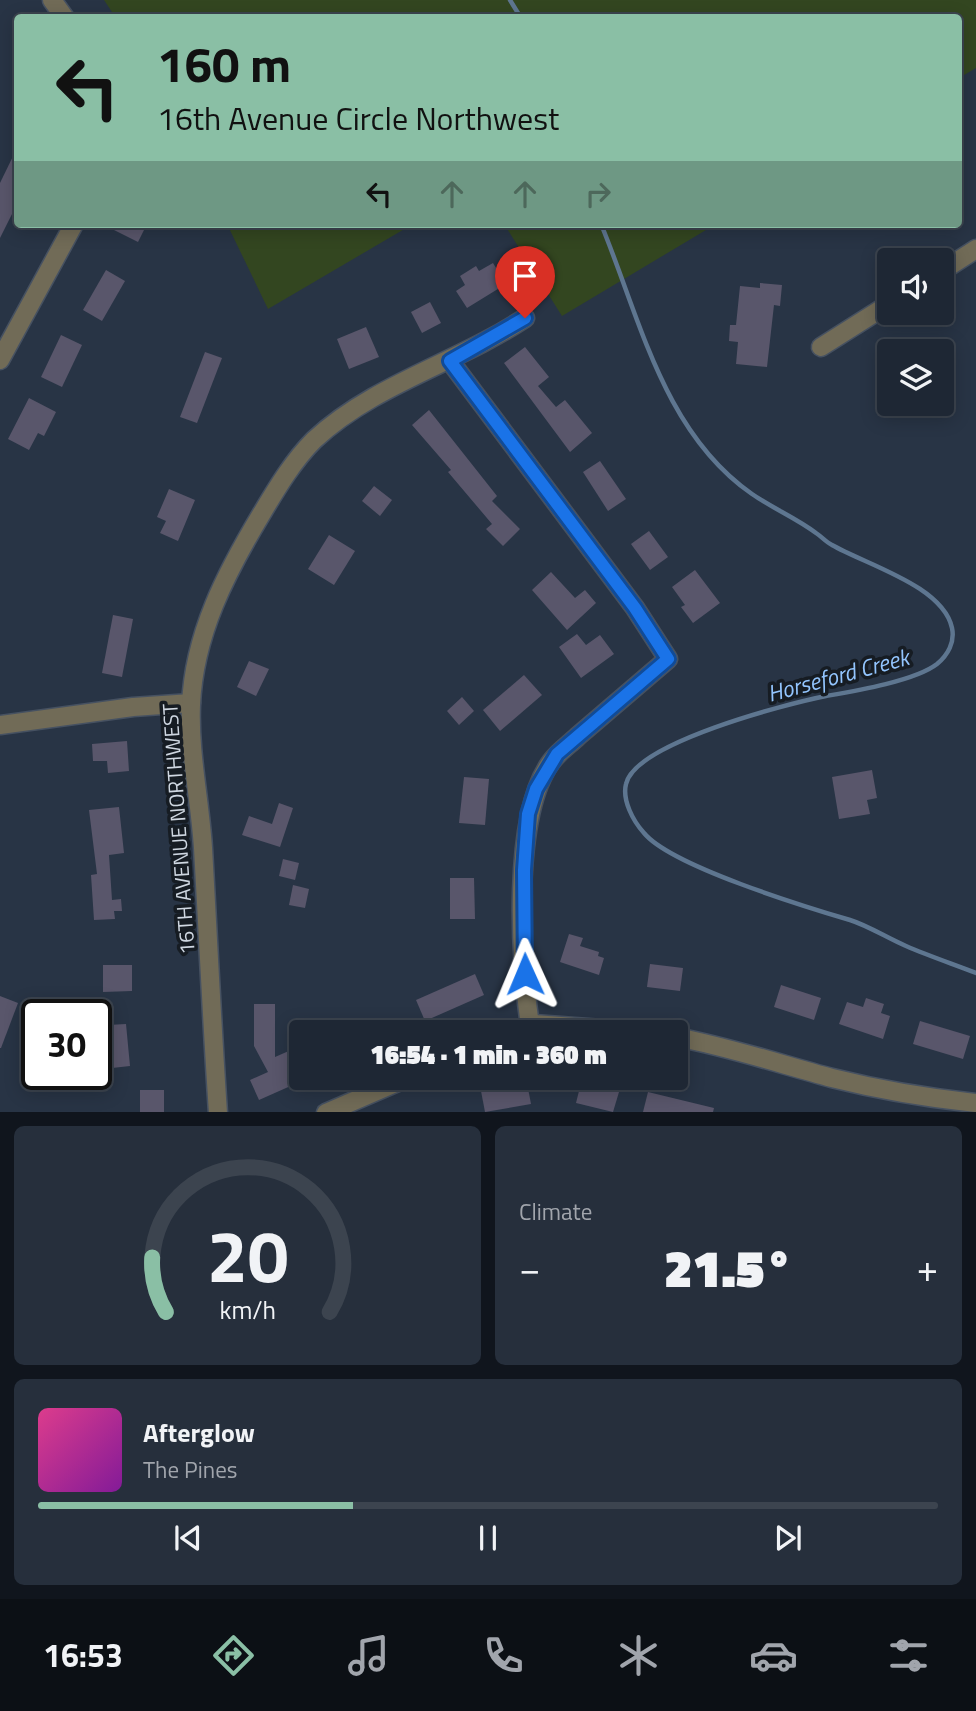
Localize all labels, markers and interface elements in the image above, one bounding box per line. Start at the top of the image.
text: 160 m [157,26,291,101]
icon: left [42,42,133,133]
text: 16th Avenue Circle Northwest [157,94,559,142]
icon: left [360,175,398,213]
icon: ahead [433,175,471,213]
icon: ahead [506,175,544,213]
icon: right [579,175,617,213]
pin [495,246,555,318]
map controls [877,248,954,416]
button: sound [877,248,954,325]
icon: arrive [506,257,544,295]
button: layers [877,339,954,416]
water label: Horseford Creek [763,639,915,711]
street label: 16TH AVENUE NORTHWEST [153,702,203,956]
position arrow [488,937,562,1011]
speed limit sign: 30 [21,999,112,1090]
text: 16:54 · 1 min · 360 m [370,1035,607,1074]
text: Climate [519,1194,592,1229]
text: 20 [207,1200,288,1310]
text: 21.5° [664,1228,793,1307]
text: − [519,1239,540,1297]
text: + [917,1239,938,1297]
text: km/h [219,1290,276,1328]
text: Afterglow [143,1413,255,1452]
text: The Pines [143,1452,237,1487]
icon: previous [169,1519,207,1557]
icon: pause [469,1519,507,1557]
icon: next [769,1519,807,1557]
text: 16:53 [43,1631,123,1679]
icon: directions [209,1631,258,1680]
icon: music [344,1631,393,1680]
icon: phone [479,1631,528,1680]
icon: climate [614,1631,663,1680]
icon: car [749,1631,798,1680]
icon: filters [884,1631,933,1680]

